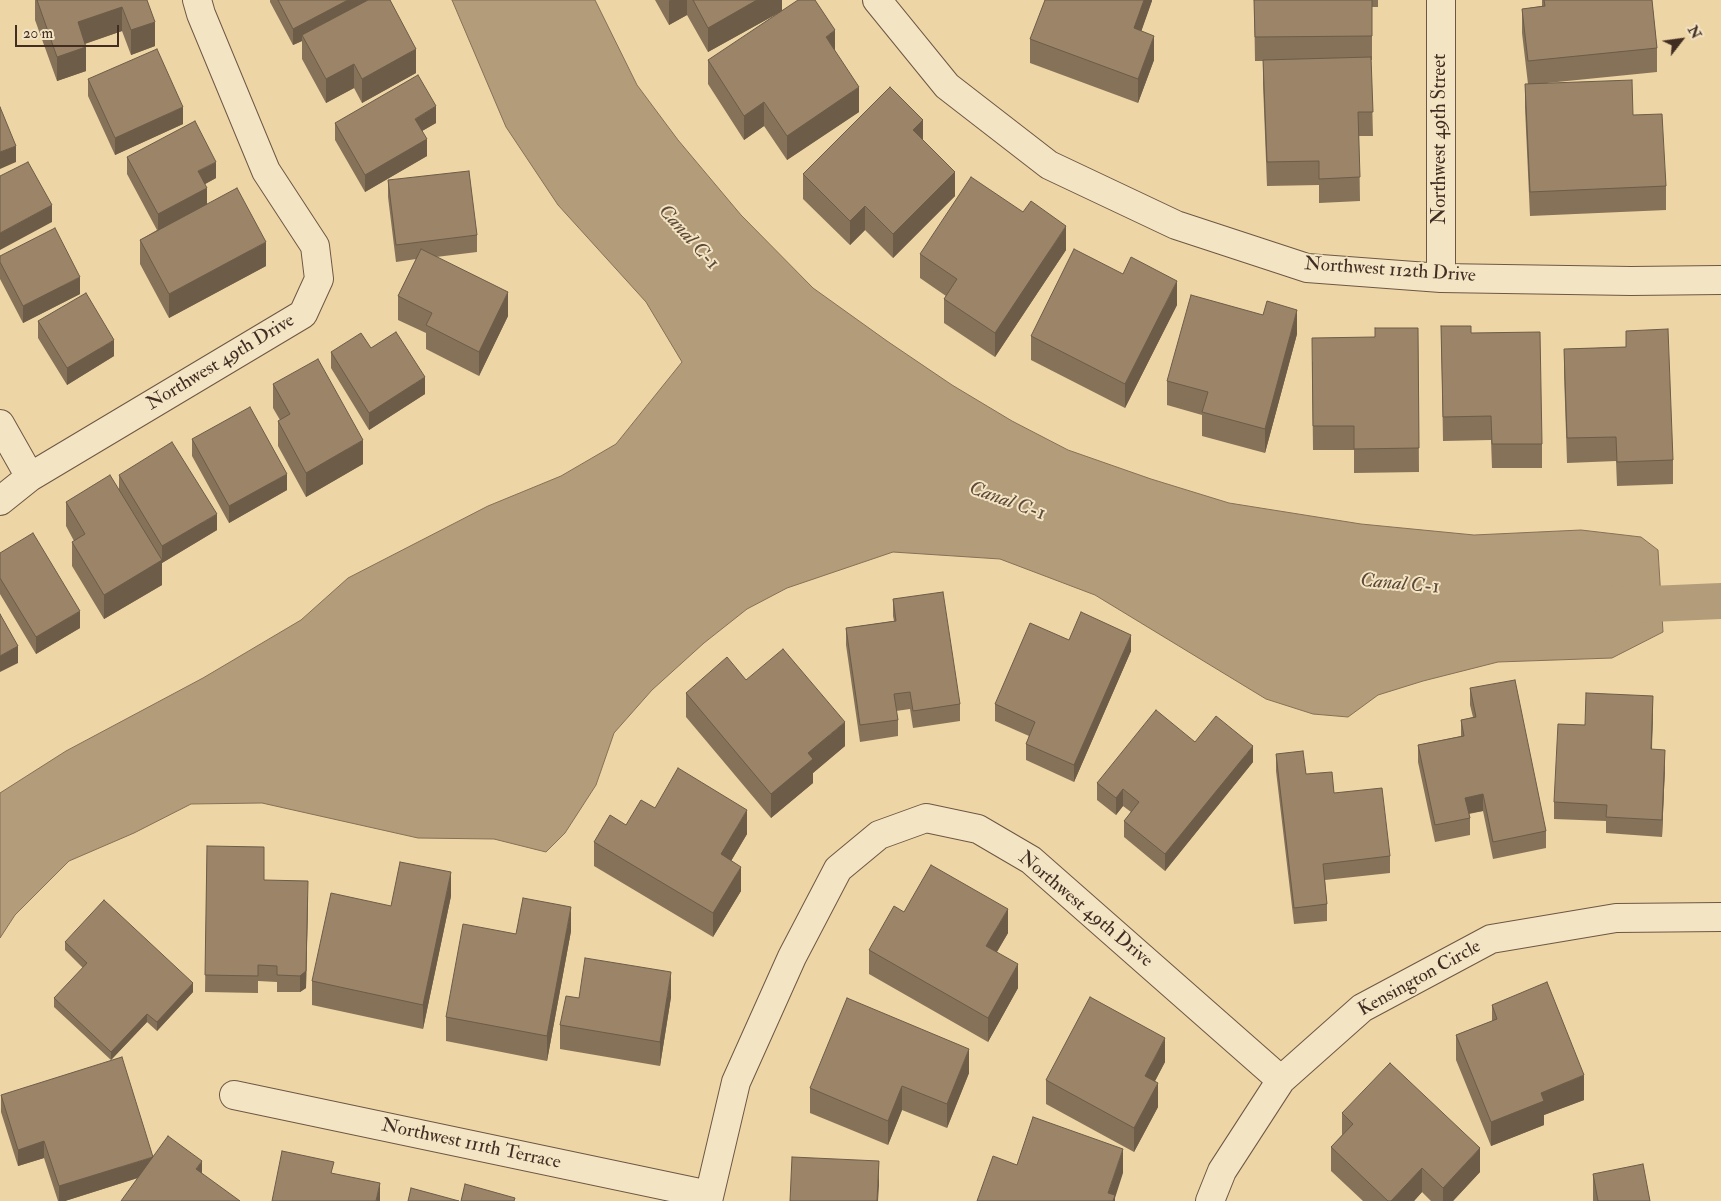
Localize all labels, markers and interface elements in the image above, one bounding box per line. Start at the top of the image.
scale bar [18,15,121,47]
north arrow [1656,15,1706,65]
text: N [1684,23,1705,42]
text: 20 m [23,24,53,43]
street label: Northwest 49th Street [1430,54,1452,224]
water label: Canal C-1 [652,200,724,276]
street label: Northwest 112th Drive [1304,254,1476,288]
street label: Northwest 49th Drive [143,310,299,416]
water label: Canal C-1 [965,477,1049,527]
water label: Canal C-1 [1359,570,1441,600]
street label: Northwest 49th Drive [1013,847,1157,973]
street label: Kensington Circle [1355,936,1485,1022]
street label: Northwest 111th Terrace [379,1115,563,1175]

